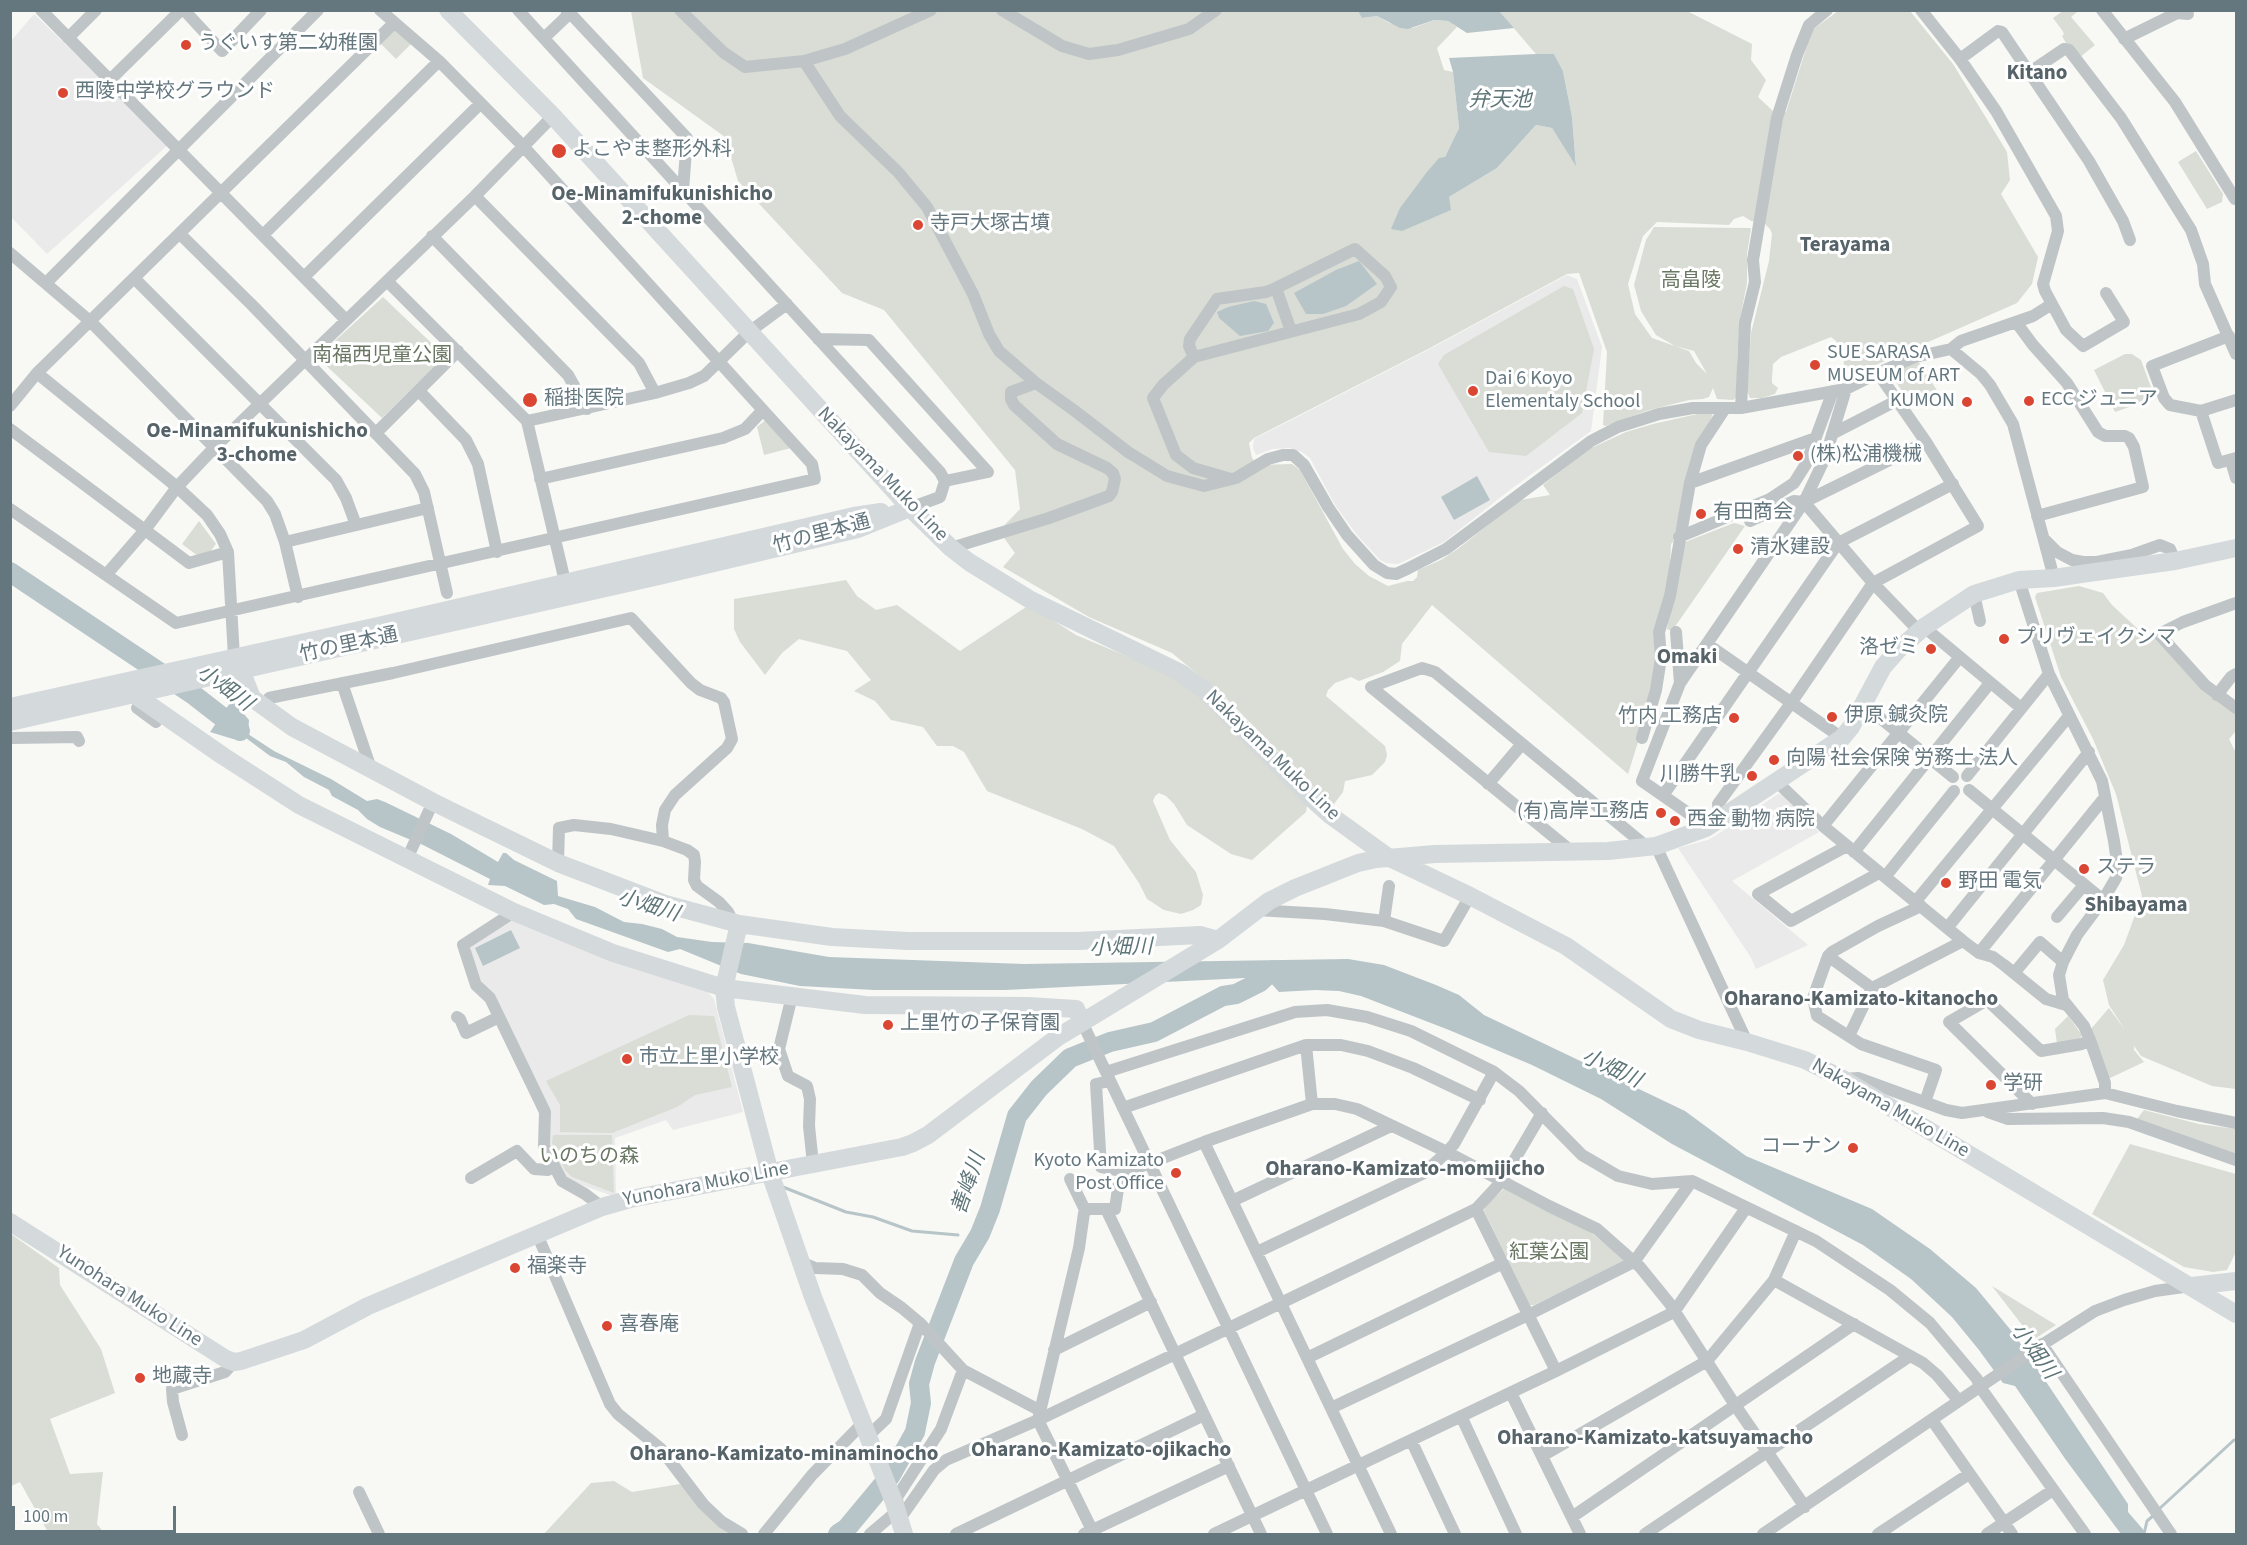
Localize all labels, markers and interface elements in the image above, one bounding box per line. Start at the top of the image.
place label: うぐいす第二幼稚園 [198,33,378,57]
marker: うぐいす第二幼稚園 [179,38,193,52]
district label: Kitano [2006,61,2068,87]
place label: 西陵中学校グラウンド [75,81,275,105]
marker: 西陵中学校グラウンド [56,86,70,100]
water label: 弁天池 [1469,88,1531,114]
place label: よこやま整形外科 [572,139,732,163]
marker: よこやま整形外科 [550,142,568,160]
district label: Oe-Minamifukunishicho 2-chome [551,182,773,232]
place label: 寺戸大塚古墳 [930,213,1050,237]
marker: 寺戸大塚古墳 [911,218,925,232]
district label: Terayama [1800,233,1890,259]
park label: 高畠陵 [1661,270,1721,294]
place label: SUE SARASA MUSEUM of ART [1827,342,1960,389]
park label: 南福西児童公園 [312,345,452,369]
marker: SUE SARASA MUSEUM of ART [1808,358,1822,372]
place label: Dai 6 Koyo Elementaly School [1485,368,1640,415]
marker: Dai 6 Koyo Elementaly School [1466,384,1480,398]
place label: 稲掛医院 [544,388,624,412]
place label: ECC ジュニア [2041,389,2158,413]
place label: KUMON [1890,390,1955,414]
marker: 稲掛医院 [521,391,539,409]
marker: ECC ジュニア [2022,394,2036,408]
marker: KUMON [1960,395,1974,409]
street label: Nakayama Muko Line [812,403,952,547]
district label: Oe-Minamifukunishicho 3-chome [146,419,368,469]
place label: (株)松浦機械 [1810,444,1922,468]
marker: (株)松浦機械 [1791,449,1805,463]
place label: 有田商会 [1713,502,1793,526]
marker: 有田商会 [1694,507,1708,521]
street label: 竹の里本通 [771,510,873,560]
place label: 清水建設 [1750,537,1830,561]
marker: 清水建設 [1731,542,1745,556]
street label: 竹の里本通 [298,624,400,668]
place label: プリヴェイクシマ [2016,627,2176,651]
marker: プリヴェイクシマ [1997,632,2011,646]
place label: 洛ゼミ [1859,637,1919,661]
marker: 洛ゼミ [1924,642,1938,656]
district label: Omaki [1657,645,1717,671]
water label: 小畑川 [191,660,257,718]
street label: Nakayama Muko Line [1200,686,1344,826]
place label: 伊原 鍼灸院 [1844,705,1948,729]
place label: 竹内 工務店 [1618,706,1722,730]
marker: 伊原 鍼灸院 [1825,710,1839,724]
marker: 竹内 工務店 [1727,711,1741,725]
place label: 向陽 社会保険 労務士 法人 [1786,748,2018,772]
marker: 向陽 社会保険 労務士 法人 [1767,753,1781,767]
place label: 川勝牛乳 [1660,764,1740,788]
marker: 川勝牛乳 [1745,769,1759,783]
place label: (有)高岸工務店 [1517,801,1649,825]
marker: (有)高岸工務店 [1654,806,1668,820]
place label: 西金 動物 病院 [1687,809,1815,833]
marker: 西金 動物 病院 [1668,814,1682,828]
place label: ステラ [2096,857,2156,881]
marker: ステラ [2077,862,2091,876]
place label: 野田 電気 [1958,871,2042,895]
marker: 野田 電気 [1939,876,1953,890]
water label: 小畑川 [614,886,682,928]
district label: Shibayama [2085,893,2187,919]
water label: 小畑川 [1089,936,1153,962]
district label: Oharano-Kamizato-kitanocho [1724,987,1998,1013]
place label: 上里竹の子保育園 [900,1013,1060,1037]
marker: 上里竹の子保育園 [881,1018,895,1032]
water label: 小畑川 [1577,1045,1645,1095]
place label: 市立上里小学校 [639,1047,779,1071]
marker: 市立上里小学校 [620,1052,634,1066]
street label: Nakayama Muko Line [1807,1054,1973,1164]
place label: 学研 [2003,1073,2043,1097]
marker: 学研 [1984,1078,1998,1092]
place label: コーナン [1761,1136,1841,1160]
marker: コーナン [1846,1141,1860,1155]
park label: いのちの森 [539,1146,639,1170]
water label: 善峰川 [948,1150,992,1218]
place label: Kyoto Kamizato Post Office [1033,1150,1164,1197]
street label: Yunohara Muko Line [621,1157,791,1213]
district label: Oharano-Kamizato-momijicho [1265,1157,1545,1183]
marker: Kyoto Kamizato Post Office [1169,1166,1183,1180]
street label: Yunohara Muko Line [52,1241,206,1353]
park label: 紅葉公園 [1509,1242,1589,1266]
place label: 福楽寺 [527,1256,587,1280]
marker: 福楽寺 [508,1261,522,1275]
place label: 喜春庵 [619,1314,679,1338]
marker: 喜春庵 [600,1319,614,1333]
water label: 小畑川 [2004,1319,2062,1385]
place label: 地蔵寺 [152,1366,212,1390]
marker: 地蔵寺 [133,1371,147,1385]
district label: Oharano-Kamizato-katsuyamacho [1497,1426,1813,1452]
district label: Oharano-Kamizato-ojikacho [971,1438,1231,1464]
district label: Oharano-Kamizato-minaminocho [630,1442,938,1468]
scale bar [15,1494,178,1532]
text: 100 m [23,1504,68,1529]

